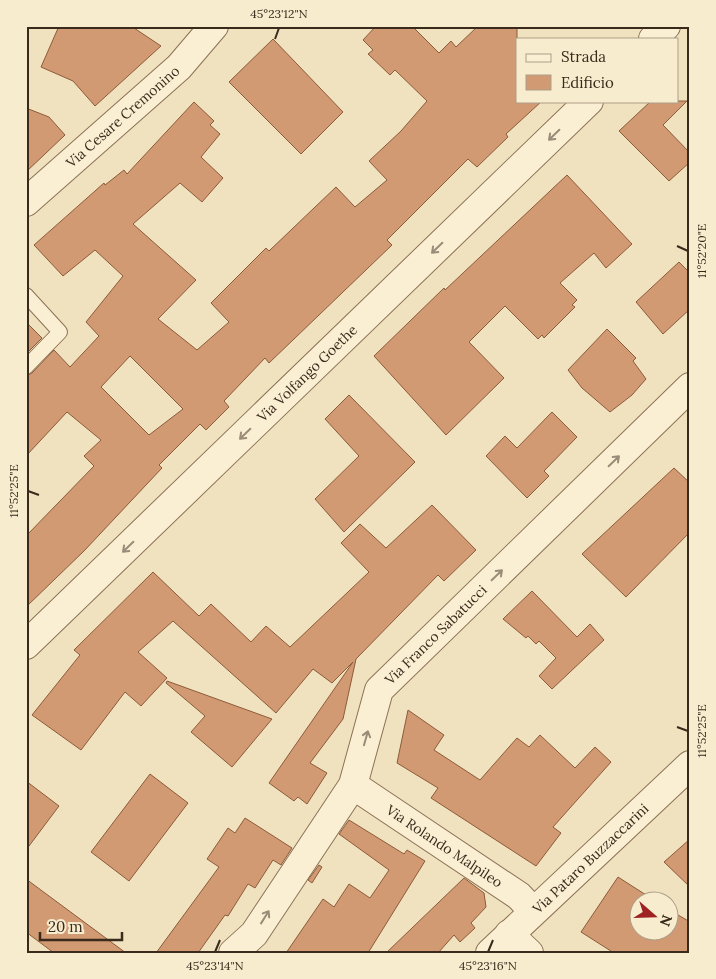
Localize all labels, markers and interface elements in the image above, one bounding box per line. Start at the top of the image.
text: 45°23'12"N [250,6,308,21]
legend [516,38,678,102]
text: Strada [561,47,606,66]
street label: Via Cesare Cremonino [62,62,183,172]
text: Edificio [561,73,614,92]
one-way arrow [547,129,560,141]
text: 11°52'20"E [694,224,709,278]
one-way arrow [431,242,443,254]
street label: Via Volfango Goethe [253,321,361,426]
one-way arrow [238,428,251,440]
one-way arrow [607,455,620,467]
text: 11°52'25"E [6,464,21,518]
one-way arrow [121,541,134,553]
one-way arrow [491,569,503,581]
street label: Via Franco Sabatucci [380,581,491,689]
text: 11°52'25"E [694,704,709,758]
one-way arrow [361,731,371,747]
street label: Via Rolando Malpileo [382,800,506,891]
street label: Via Pataro Buzzaccarini [528,800,652,918]
north arrow [628,892,678,942]
scale bar [40,909,122,941]
one-way arrow [260,910,270,924]
text: N [656,912,677,929]
text: 20 m [48,917,83,936]
text: 45°23'14"N [186,958,244,973]
text: 45°23'16"N [459,958,517,973]

